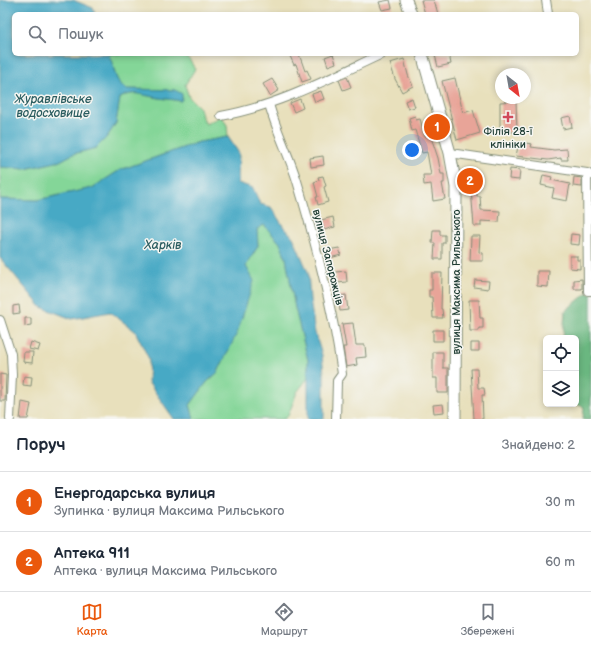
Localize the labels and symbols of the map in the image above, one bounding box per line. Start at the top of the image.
north arrow [495,68,531,104]
water label: Журавлівське водосховище [13,92,92,121]
marker: Філія 28-ї клініки [502,111,514,123]
pin: 1 [424,112,450,142]
place label: Філія 28-ї клініки [484,125,533,151]
your location [402,140,422,160]
pin: 2 [457,166,483,196]
street label: вулиця Запорожців [310,208,346,306]
street label: вулиця Максима Рильського [450,209,463,355]
water label: Харків [144,238,182,253]

